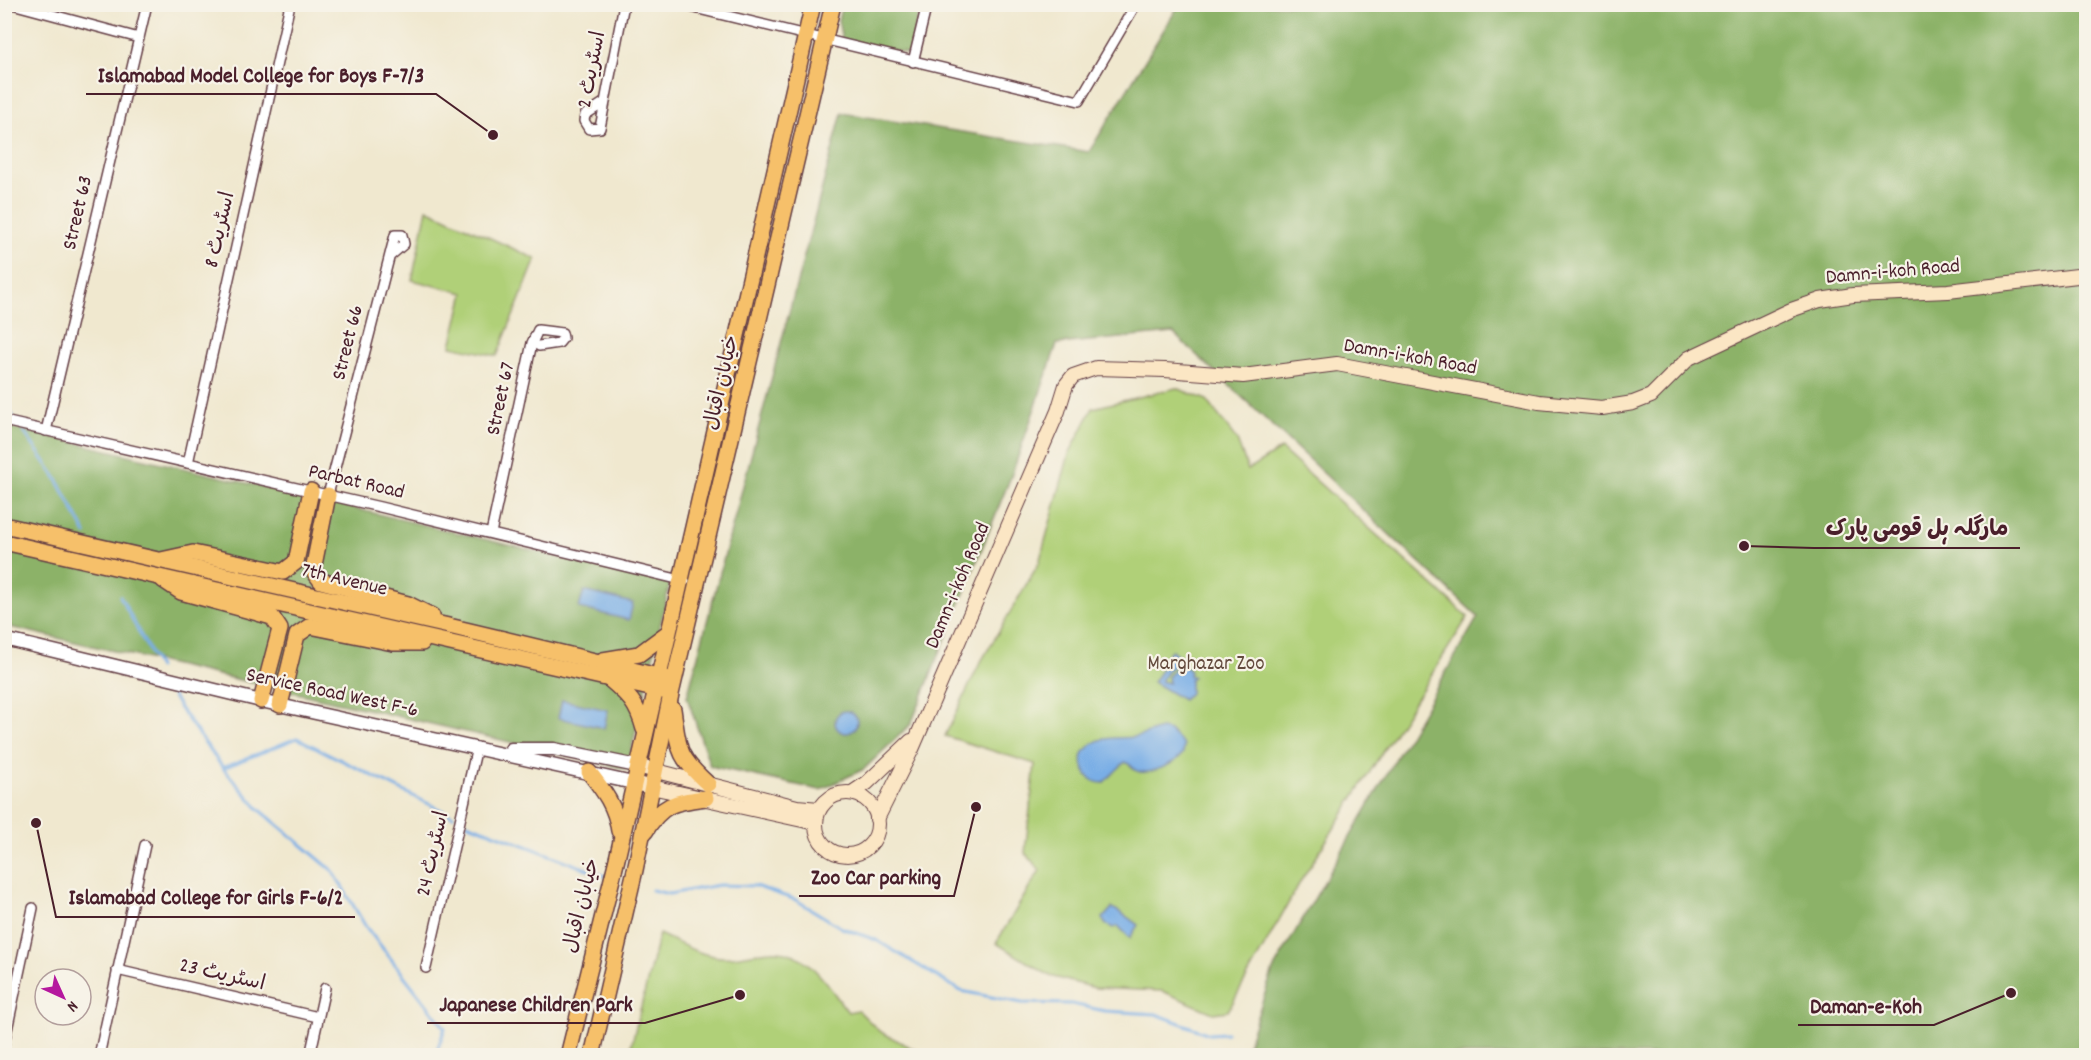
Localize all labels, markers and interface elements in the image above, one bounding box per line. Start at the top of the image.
street label: اسٹریٹ 2 [571,29,615,111]
callout: Islamabad Model College for Boys F-7/3 [86,54,436,94]
text: Islamabad Model College for Boys F-7/3 [98,62,424,93]
street label: Street 63 [56,173,102,253]
street label: اسٹریٹ 8 [198,189,244,271]
street label: Damn-i-koh Road [1825,252,1961,294]
street label: Street 66 [325,302,373,384]
street label: خیابان اقبال [697,332,749,434]
street label: Damn-i-koh Road [1341,332,1479,384]
street label: Street 67 [480,360,524,438]
street label: Parbat Road [305,457,407,509]
callout: مارگلہ ہل قومی پارک [1814,508,2020,548]
text: مارگلہ ہل قومی پارک [1826,514,2008,546]
street label: Damn-i-koh Road [919,518,999,654]
street label: 7th Avenue [298,557,390,605]
park label: Marghazar Zoo [1148,650,1265,680]
street label: Service Road West F-6 [243,661,421,727]
street label: اسٹریٹ 24 [410,808,458,900]
street label: خیابان اقبال [557,855,609,957]
callout: Zoo Car parking [799,856,954,896]
text: Zoo Car parking [811,864,941,895]
callout: Islamabad College for Girls F-6/2 [56,877,355,917]
text: Islamabad College for Girls F-6/2 [68,884,344,915]
street label: اسٹریٹ 23 [176,952,268,1000]
north arrow [33,967,93,1027]
callout: Japanese Children Park [427,983,645,1023]
callout: Daman-e-Koh [1798,985,1934,1025]
text: Japanese Children Park [439,991,633,1022]
text: Daman-e-Koh [1810,993,1922,1024]
text: N [61,995,83,1017]

